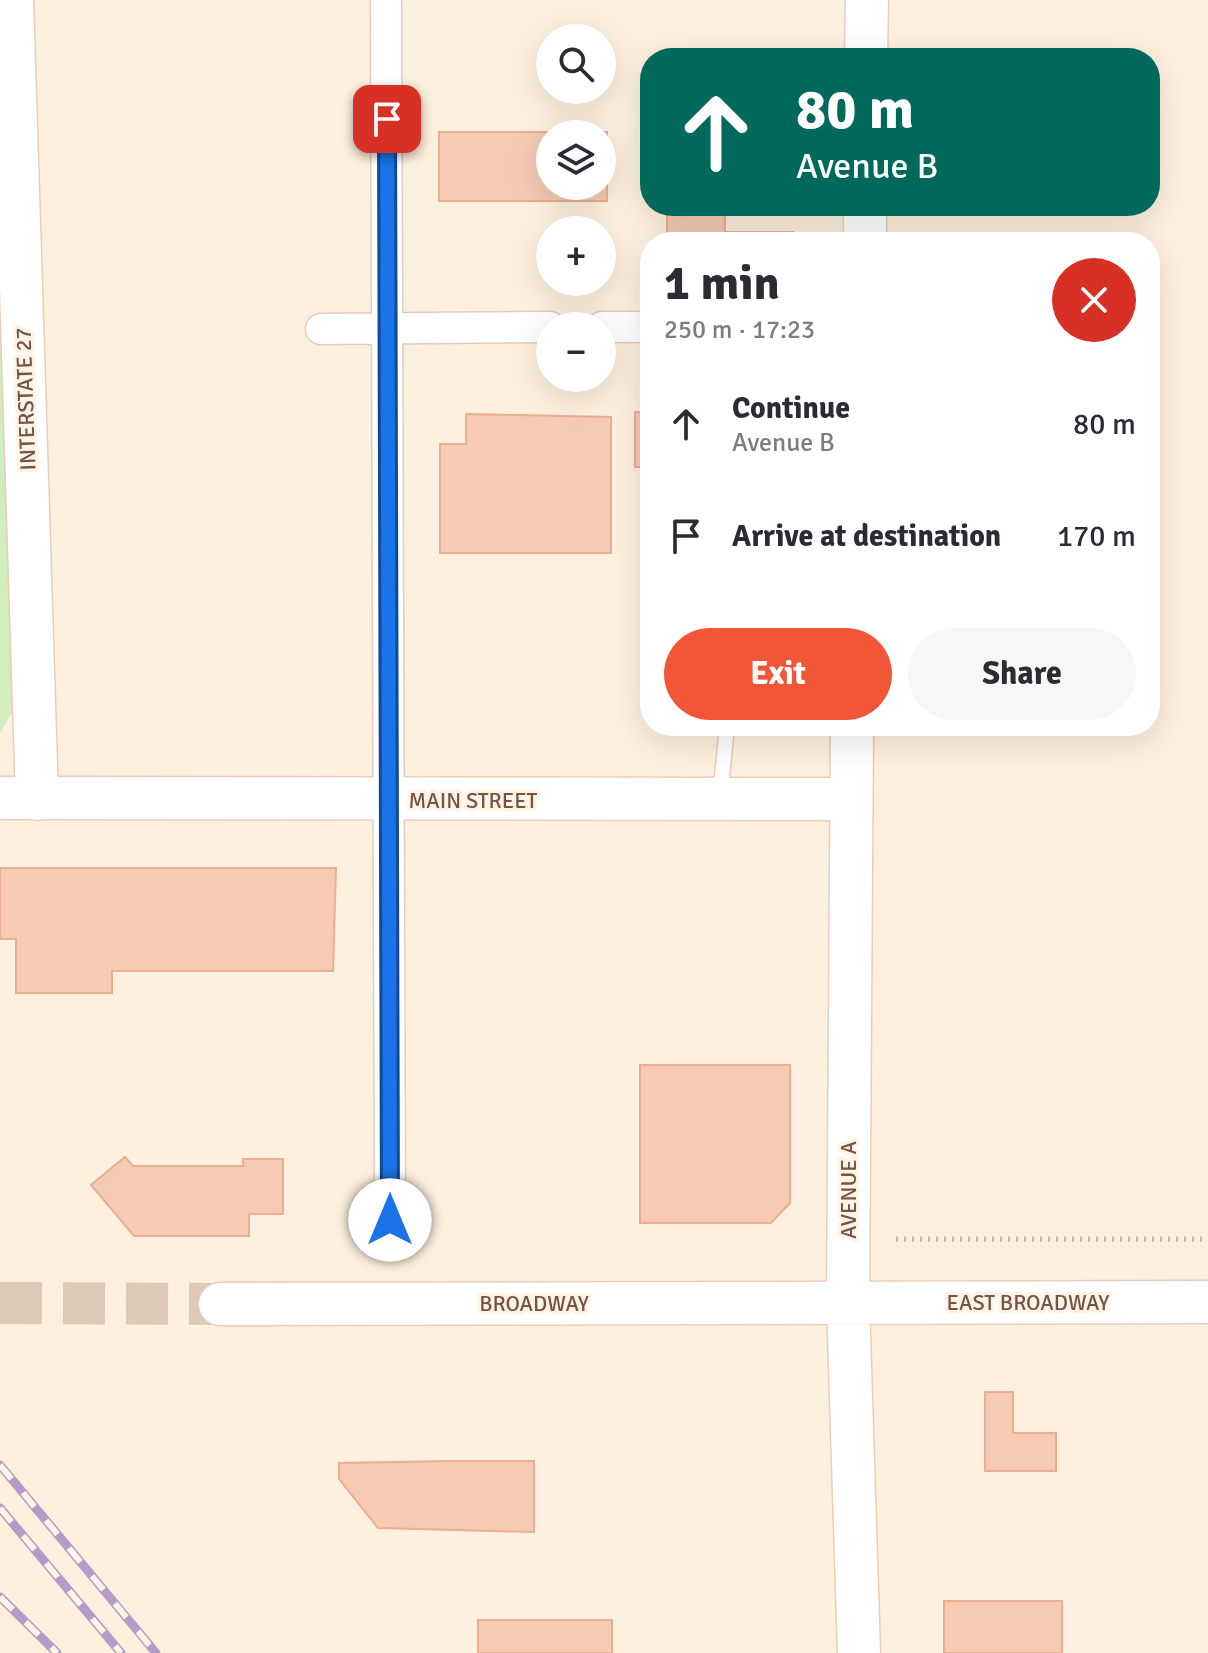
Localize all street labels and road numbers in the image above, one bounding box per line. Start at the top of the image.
street label: INTERSTATE 27 [10,327,41,471]
street label: MAIN STREET [409,787,538,814]
street label: AVENUE A [835,1141,862,1239]
street label: EAST BROADWAY [947,1289,1109,1316]
street label: BROADWAY [479,1290,589,1317]

